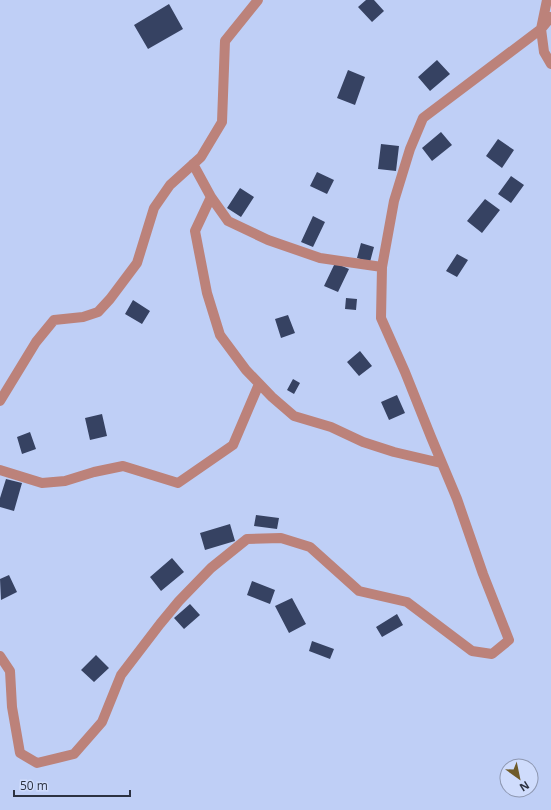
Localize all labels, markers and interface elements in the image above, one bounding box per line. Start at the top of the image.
north arrow [499,758,539,798]
scale bar [14,772,130,798]
text: 50 m [20,777,48,794]
text: N [517,778,533,796]

